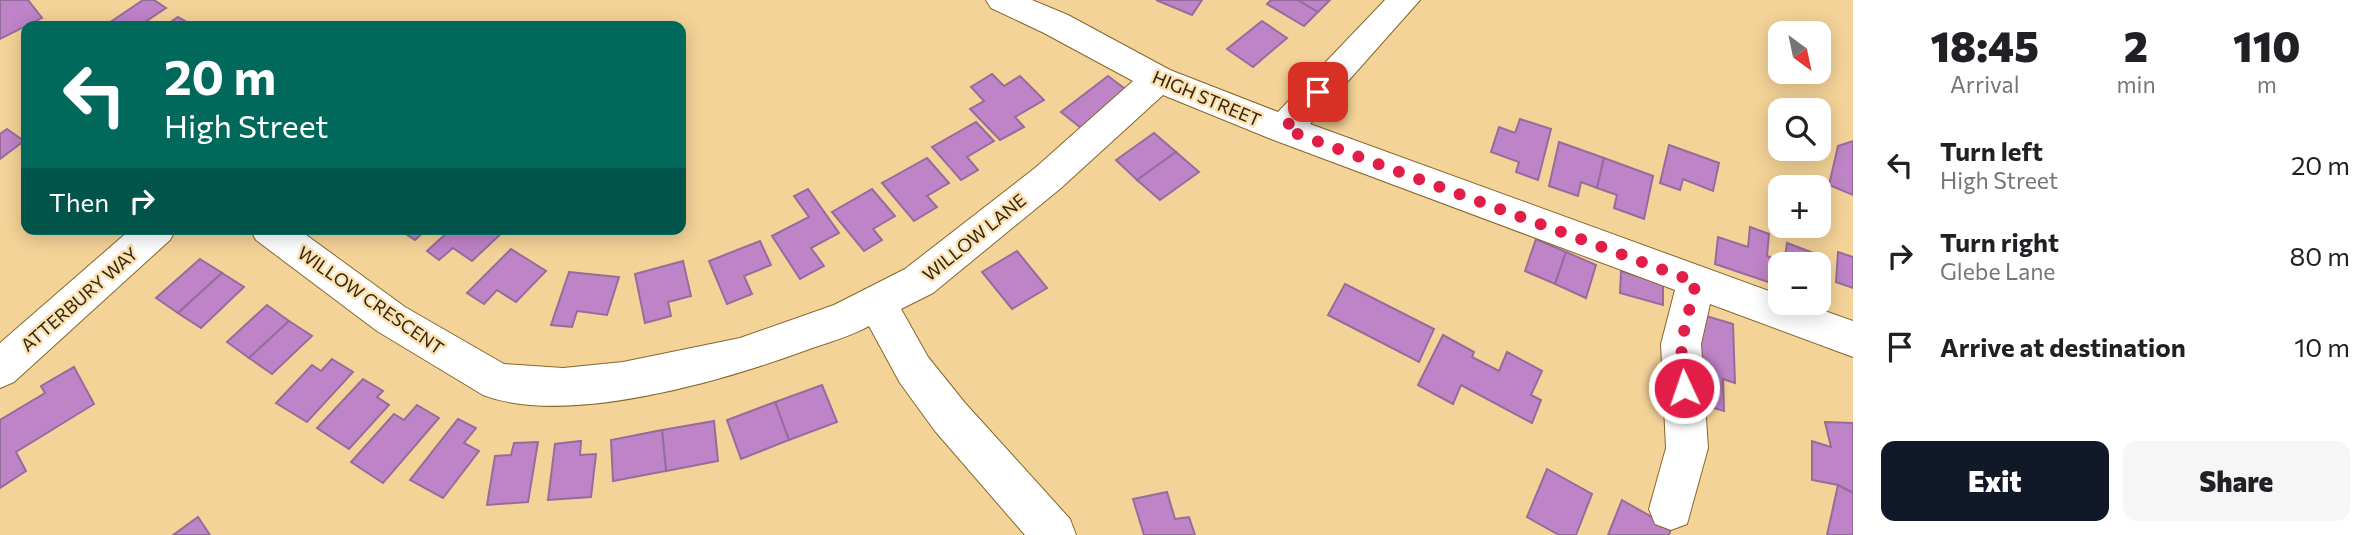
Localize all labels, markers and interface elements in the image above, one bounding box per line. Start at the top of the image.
text: 18:45 [1931,19,2039,71]
text: 2 [2124,19,2148,71]
text: 110 [2233,19,2300,71]
north arrow [1768,21,1830,84]
map controls [1768,21,1831,315]
text: 20 m [164,45,276,105]
icon: left [49,49,140,140]
pin [1288,62,1348,122]
street label: HIGH STREET [1150,65,1264,131]
text: Arrival [1950,70,2020,98]
text: min [2116,70,2156,98]
text: m [2257,70,2277,98]
icon: arrive [1299,73,1337,111]
button: search [1768,98,1831,161]
text: High Street [164,105,328,145]
text: Turn left [1940,135,2043,166]
icon: left [1881,146,1919,184]
text: 20 m [2291,149,2350,180]
text: High Street [1940,166,2058,194]
button: + [1768,175,1831,238]
icon: right [123,182,161,220]
text: Then [49,186,109,217]
street label: WILLOW LANE [918,189,1030,285]
text: Turn right [1940,226,2059,257]
icon: right [1881,237,1919,275]
text: 80 m [2290,240,2350,271]
street label: WILLOW CRESCENT [294,241,448,359]
street label: ATTERBURY WAY [16,242,142,356]
button: − [1768,252,1831,315]
text: Glebe Lane [1940,257,2055,285]
icon: arrive [1881,328,1919,366]
text: Arrive at destination [1940,331,2186,362]
text: 10 m [2294,331,2350,362]
position arrow [1647,351,1721,425]
button: Exit [1881,441,2109,521]
button: Share [2123,441,2350,521]

